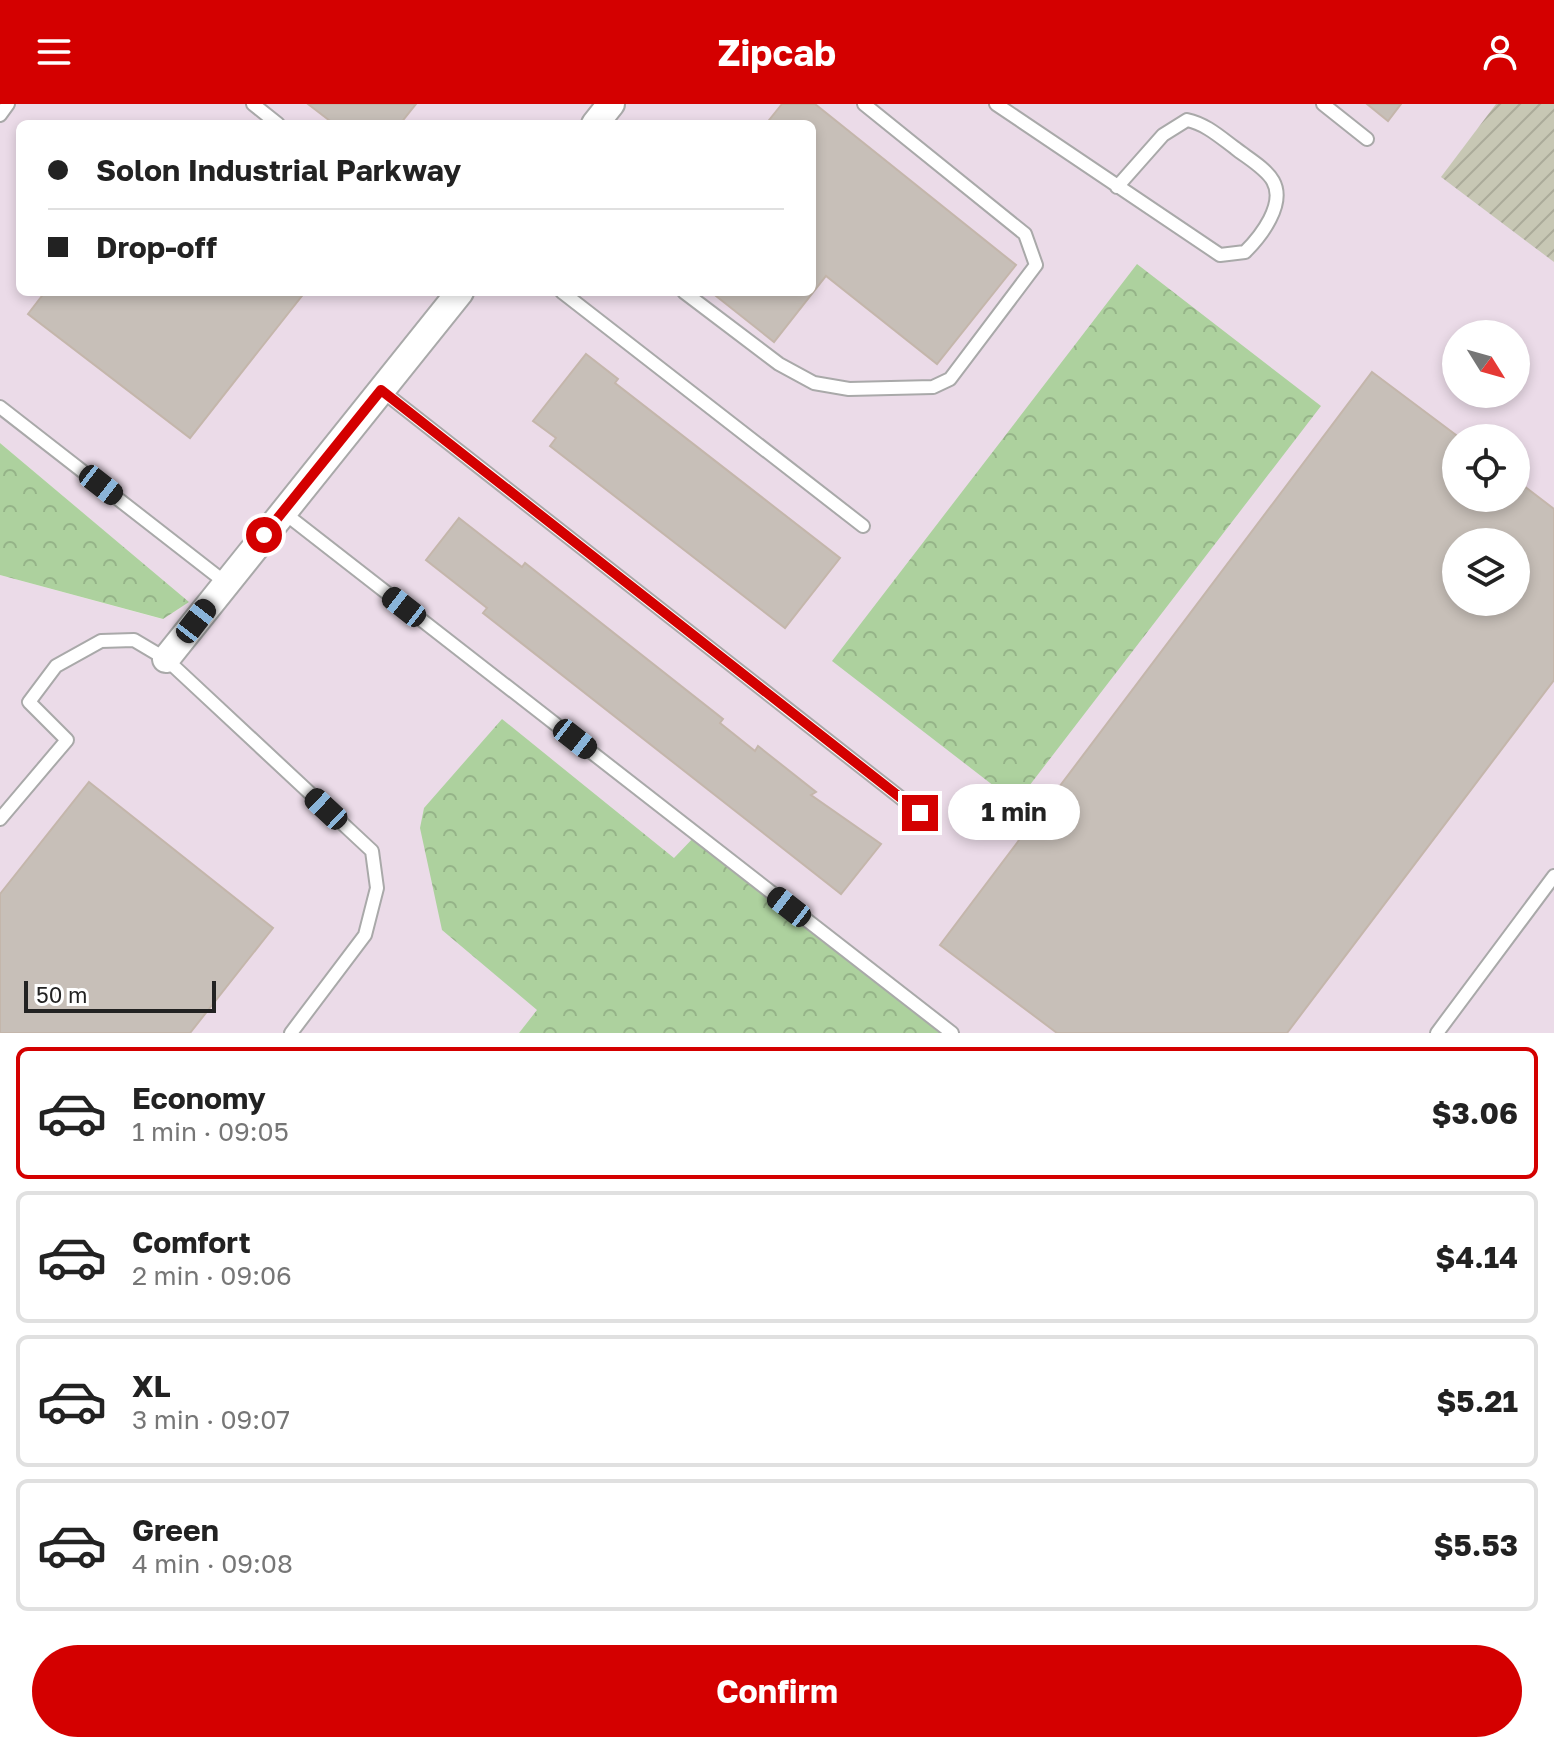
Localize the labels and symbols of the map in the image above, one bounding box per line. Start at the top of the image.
north arrow [1442,320,1530,408]
car [75,461,127,509]
route start [246,517,282,553]
car [378,583,430,631]
car [172,595,220,647]
car [549,715,601,763]
car [300,784,352,834]
callout: 1 min [948,785,1080,841]
route end [902,795,938,831]
car [763,883,815,931]
scale bar [24,977,216,1013]

